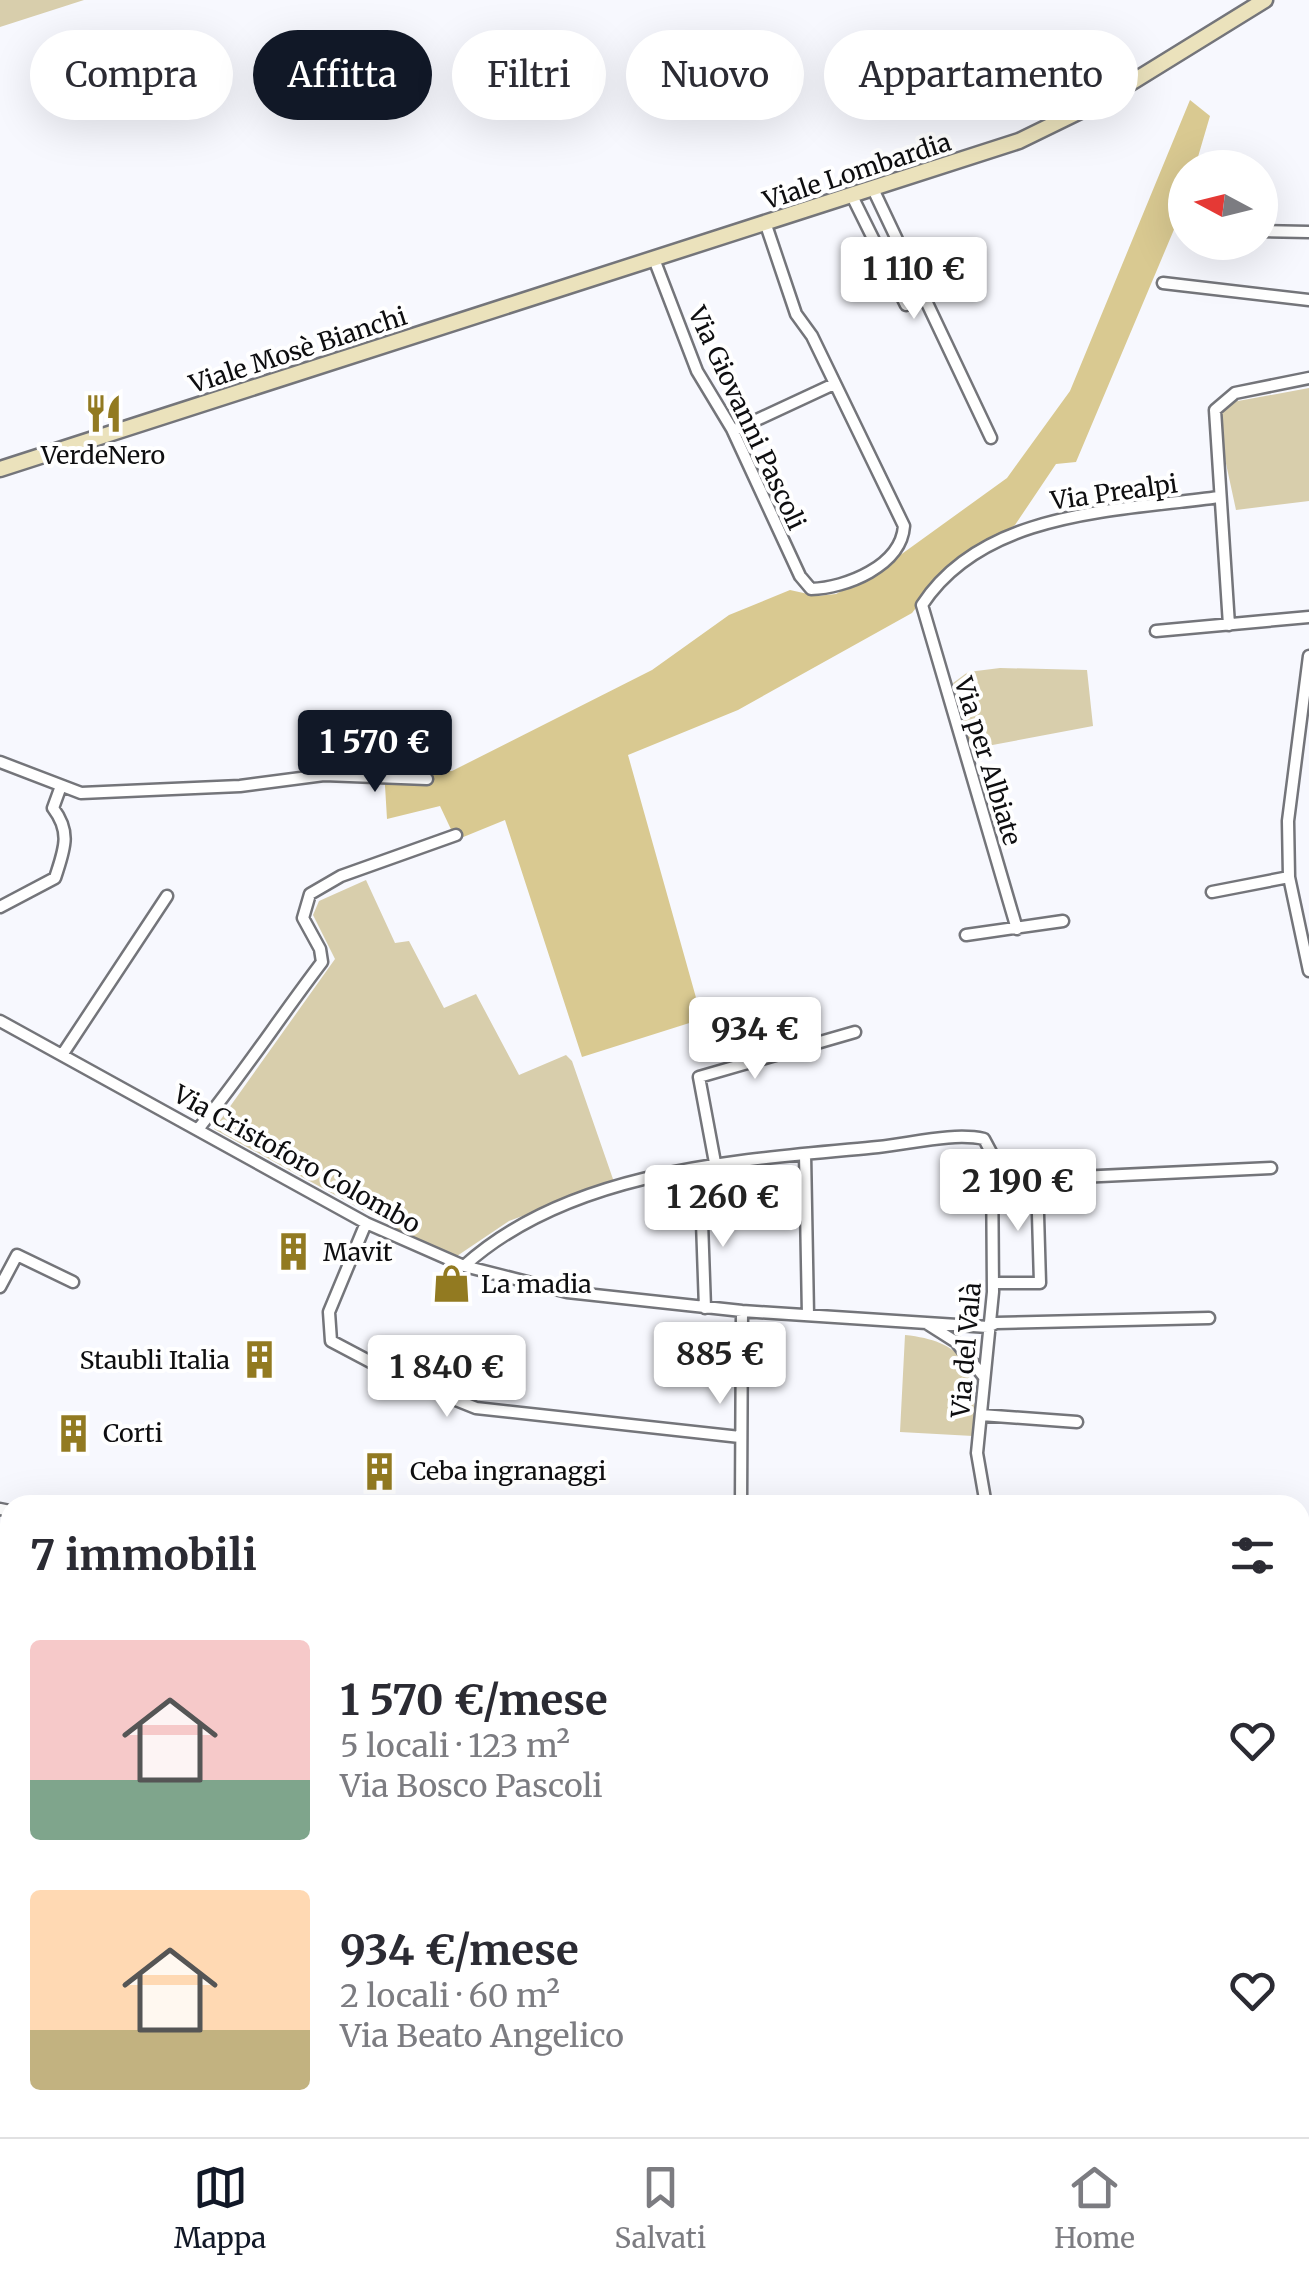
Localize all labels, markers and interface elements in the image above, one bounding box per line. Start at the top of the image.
chip: Compra [30,30,233,120]
chip: Affitta [253,30,432,120]
chip: Filtri [452,30,606,120]
chip: Nuovo [626,30,804,120]
chip: Appartamento [824,30,1138,120]
street label: Viale Lombardia [758,126,955,217]
north arrow [1168,150,1278,260]
map controls [1168,150,1278,260]
pin: 1 110 € [822,237,1006,322]
text: 1 110 € [863,249,965,289]
street label: Viale Mosè Bianchi [184,300,411,401]
street label: Via Giovanni Pascoli [681,300,813,535]
restaurant icon: VerdeNero [82,393,124,435]
place label: VerdeNero [40,439,165,471]
street label: Via Prealpi [1047,467,1180,517]
street label: Via per Albiate [947,672,1029,849]
pin: 1 570 € [283,710,467,795]
text: 1 570 € [320,722,430,762]
pin: 934 € [685,997,825,1082]
text: 934 € [711,1009,799,1049]
street label: Via Cristoforo Colombo [167,1077,426,1240]
pin: 2 190 € [926,1149,1110,1234]
text: 2 190 € [962,1161,1074,1201]
pin: 1 260 € [631,1165,815,1250]
text: 1 260 € [667,1177,779,1217]
building icon: Mavit [272,1231,314,1273]
place label: Mavit [323,1236,393,1268]
shop icon: La madia [430,1263,472,1305]
place label: La madia [481,1268,592,1300]
street label: Via del Valà [944,1281,988,1420]
pin: 885 € [650,1322,790,1407]
text: 885 € [676,1334,764,1374]
pin: 1 840 € [355,1335,539,1420]
building icon: Staubli Italia [239,1339,281,1381]
place label: Staubli Italia [79,1344,230,1376]
text: 1 840 € [390,1347,504,1387]
building icon: Corti [52,1412,94,1454]
place label: Corti [103,1417,163,1449]
building icon: Ceba ingranaggi [359,1450,401,1492]
place label: Ceba ingranaggi [410,1455,606,1487]
icon: filters [1225,1528,1280,1583]
text: 7 immobili [30,1529,257,1581]
text: 1 570 €/mese [340,1674,608,1726]
icon: home [110,1680,230,1800]
icon: heart [1225,1713,1280,1768]
text: 5 locali · 123 m² [340,1726,570,1766]
text: Via Bosco Pascoli [340,1766,603,1806]
text: 934 €/mese [340,1924,579,1976]
icon: home [110,1930,230,2050]
icon: heart [1225,1963,1280,2018]
text: 2 locali · 60 m² [340,1976,560,2016]
text: Via Beato Angelico [340,2016,624,2056]
tab: Mappa [174,2160,266,2256]
tab: Salvati [615,2160,706,2256]
tab: Home [1054,2160,1135,2256]

